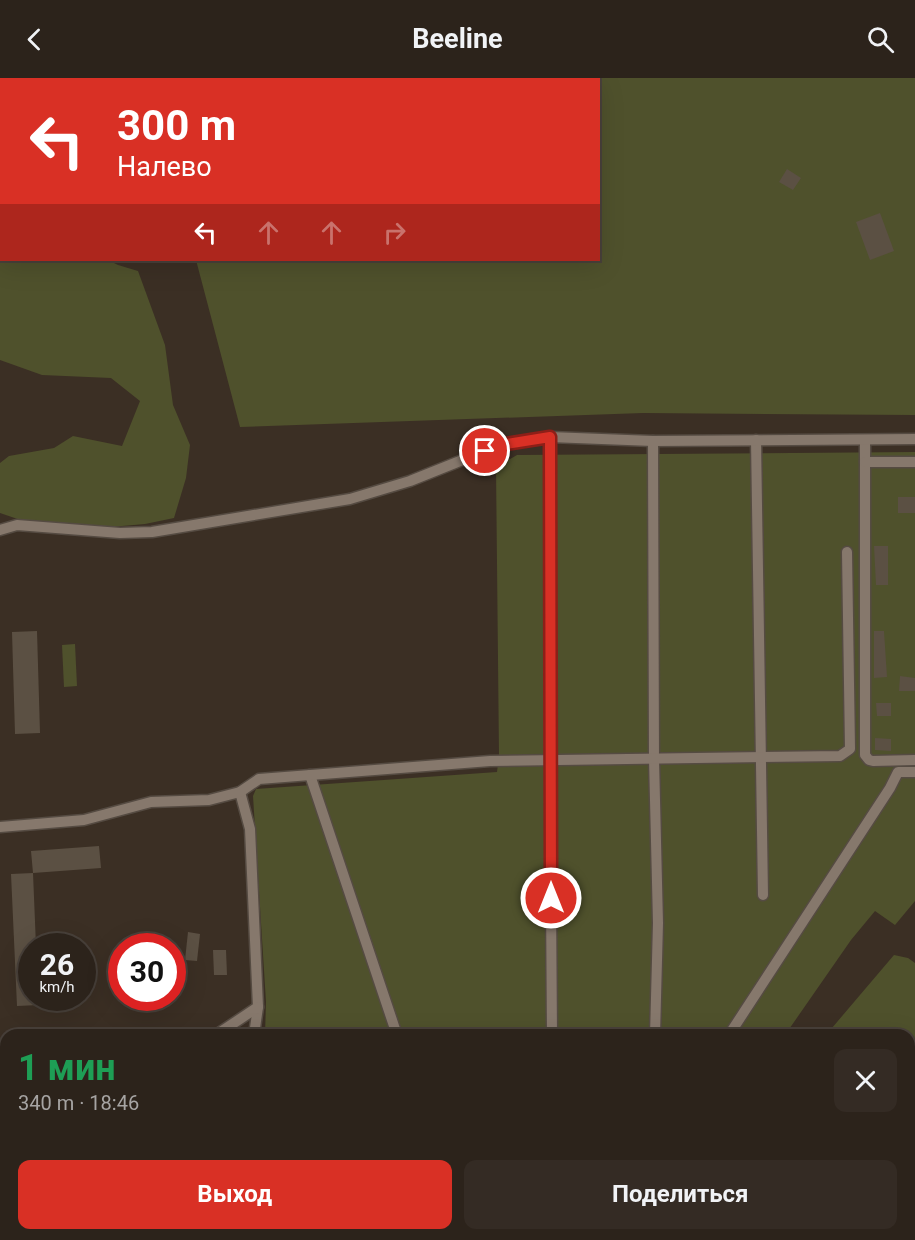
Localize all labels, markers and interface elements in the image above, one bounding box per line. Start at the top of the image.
icon: back [18,23,51,56]
text: Beeline [412,23,503,55]
icon: search [864,23,897,56]
text: 300 m [117,101,236,150]
icon: left [18,102,96,180]
text: Налево [117,151,212,183]
icon: left [189,216,222,249]
icon: ahead [252,216,285,249]
icon: ahead [315,216,348,249]
icon: right [378,216,411,249]
pin [459,425,510,476]
icon: arrive [468,434,501,467]
position arrow [519,866,583,930]
speed limit sign: 30 [108,933,186,1011]
text: 26 [40,947,74,982]
text: km/h [39,978,75,996]
text: 1 мин [18,1047,116,1089]
button: close [834,1049,897,1112]
text: 340 m · 18:46 [18,1091,139,1115]
button: Выход [18,1160,452,1229]
button: Поделиться [464,1160,897,1229]

